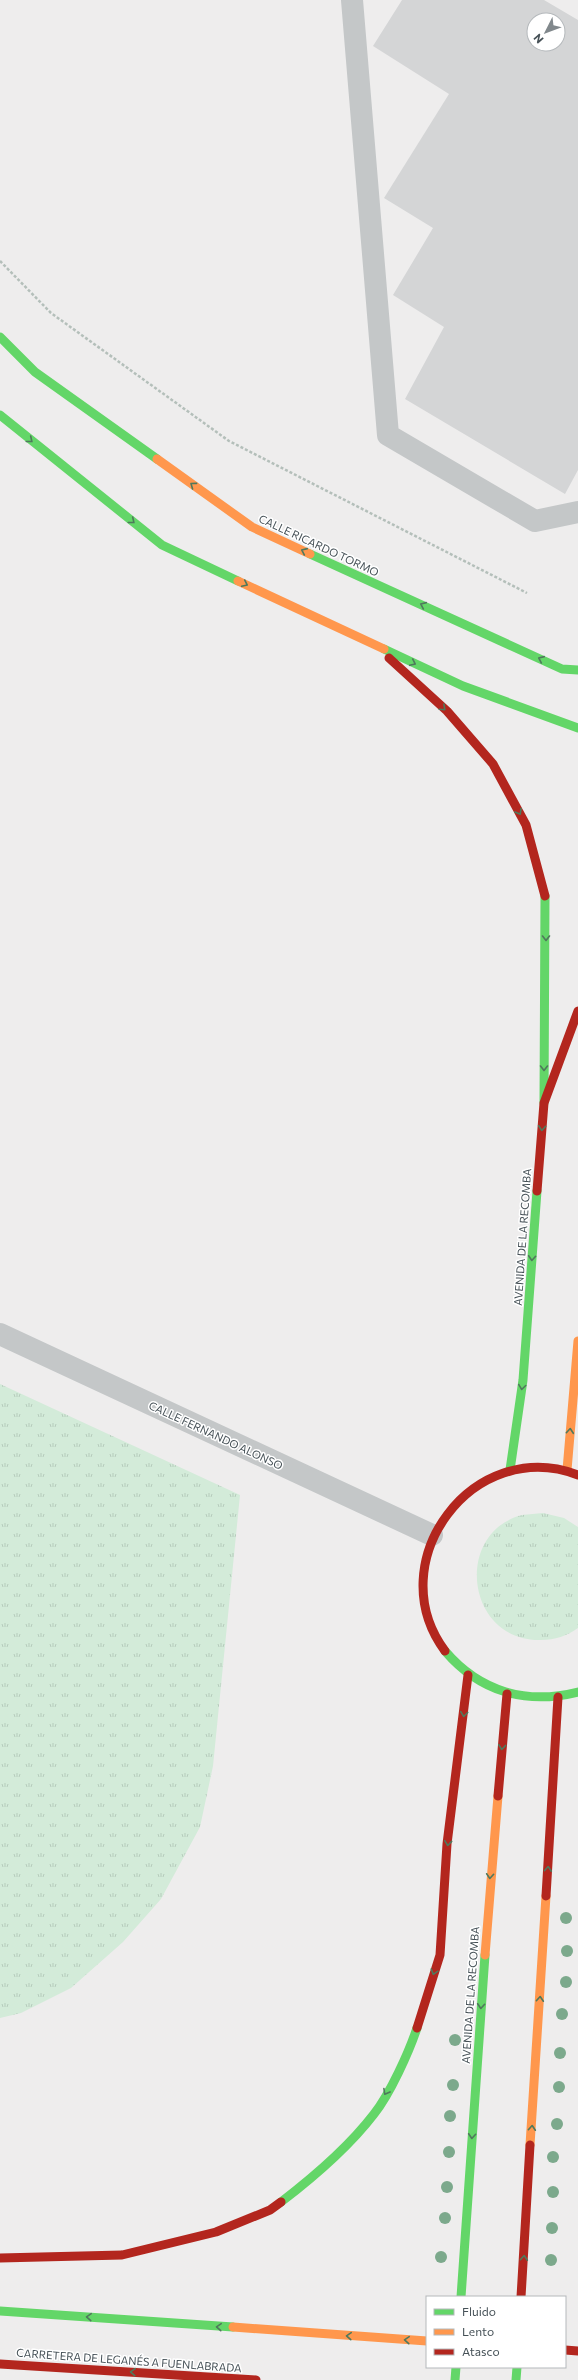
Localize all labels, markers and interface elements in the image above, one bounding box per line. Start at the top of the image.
north arrow [526,12,566,52]
text: N [531,32,546,46]
one-way arrow [26,435,33,442]
one-way arrow [190,482,197,490]
street label: CALLE RICARDO TORMO [257,511,381,579]
one-way arrow [127,516,134,523]
one-way arrow [301,548,308,556]
one-way arrow [241,579,248,587]
one-way arrow [419,602,427,610]
one-way arrow [538,656,545,664]
one-way arrow [409,658,417,666]
one-way arrow [438,703,446,711]
one-way arrow [515,808,522,815]
one-way arrow [542,935,550,941]
one-way arrow [540,1065,548,1071]
one-way arrow [538,1125,547,1131]
street label: AVENIDA DE LA RECOMBA [511,1167,533,1306]
one-way arrow [528,1254,537,1261]
one-way arrow [518,1384,527,1390]
street label: CALLE FERNANDO ALONSO [147,1398,285,1472]
one-way arrow [566,1428,575,1434]
one-way arrow [459,1711,468,1717]
one-way arrow [498,1744,507,1750]
one-way arrow [443,1840,452,1846]
one-way arrow [544,1866,552,1872]
one-way arrow [486,1873,495,1879]
street label: AVENIDA DE LA RECOMBA [459,1925,481,2064]
one-way arrow [430,1968,439,1975]
one-way arrow [535,1996,544,2002]
one-way arrow [477,2003,486,2009]
one-way arrow [384,2088,391,2095]
one-way arrow [527,2125,536,2131]
one-way arrow [468,2133,477,2139]
one-way arrow [519,2255,528,2261]
legend [426,2296,566,2368]
text: Fluido [462,2304,496,2318]
one-way arrow [86,2313,92,2322]
one-way arrow [216,2322,222,2331]
text: Lento [462,2324,494,2338]
one-way arrow [346,2331,352,2340]
one-way arrow [404,2335,410,2344]
text: Atasco [462,2344,500,2358]
street label: CARRETERA DE LEGANÉS A FUENLABRADA [16,2345,243,2374]
one-way arrow [130,2368,136,2377]

